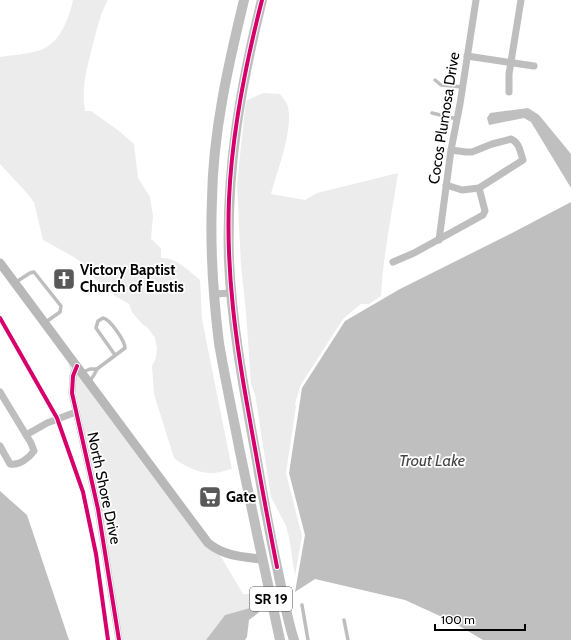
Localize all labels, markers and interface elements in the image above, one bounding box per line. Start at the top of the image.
street label: Cocos Plumosa Drive [425,50,463,185]
place label: Victory Baptist Church of Eustis [80,261,184,296]
church icon: Victory Baptist Church of Eustis [51,266,77,292]
street label: North Shore Drive [83,430,125,546]
water label: Trout Lake [399,451,465,470]
supermarket icon: Gate [197,484,223,510]
place label: Gate [226,488,256,506]
road number: SR 19 [250,587,292,611]
scale bar [435,606,525,632]
text: 100 m [441,612,475,627]

